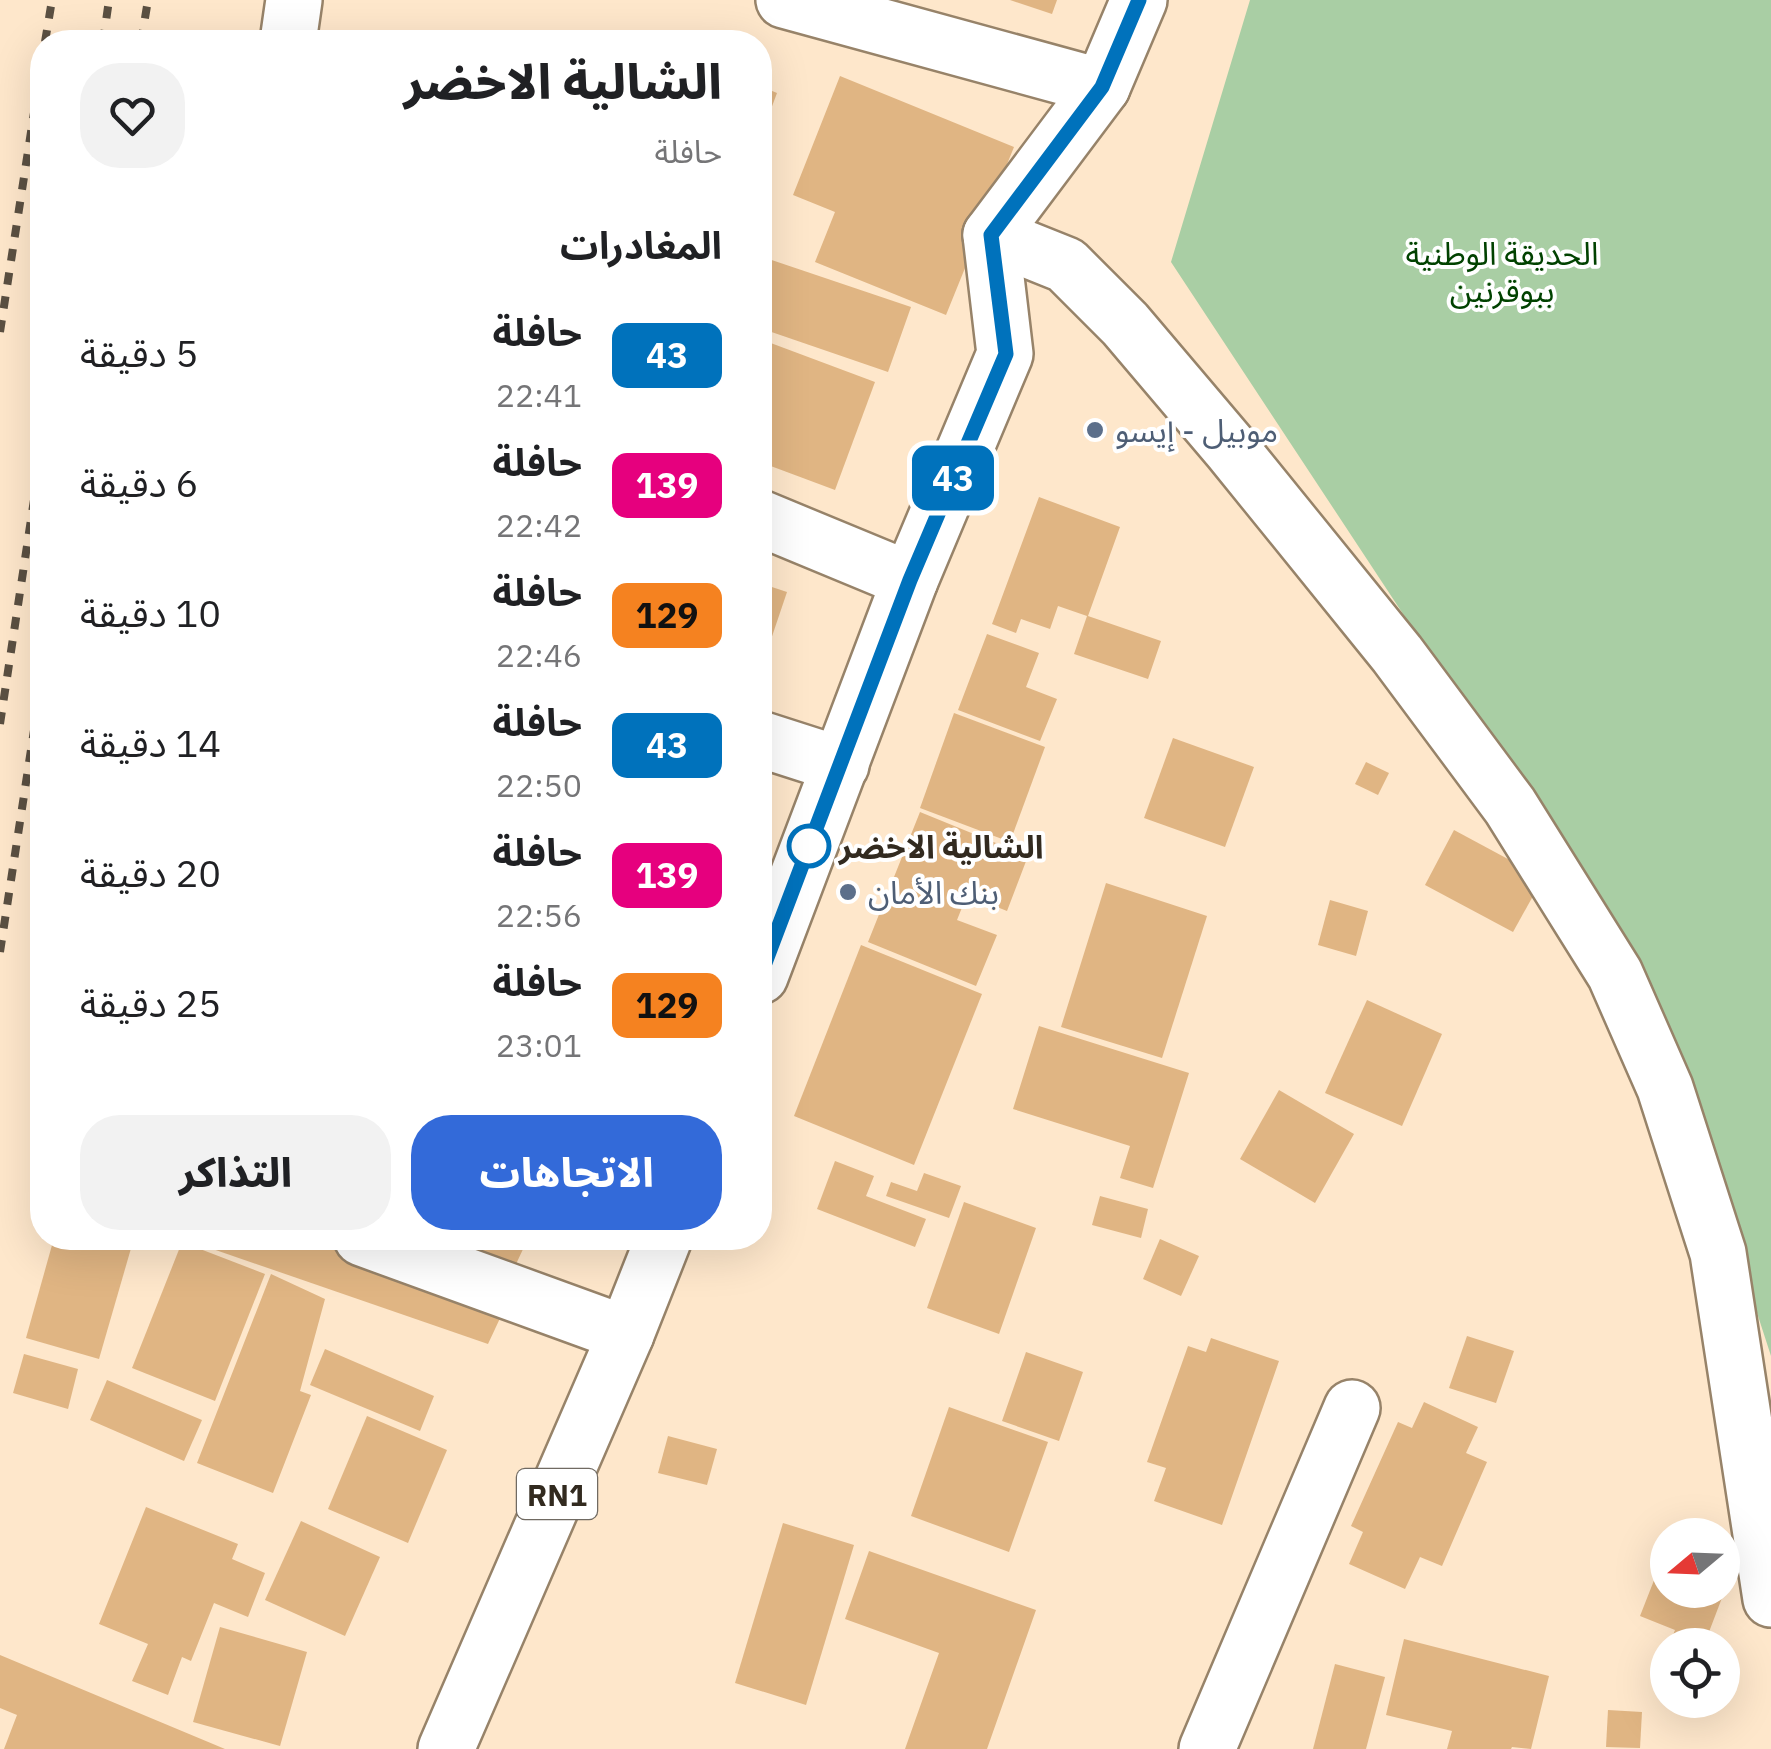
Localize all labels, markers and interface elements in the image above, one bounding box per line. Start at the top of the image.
text: الشالية الاخضر [404,50,722,112]
button: heart [80,63,185,168]
text: حافلة [654,130,722,172]
text: المغادرات [560,220,722,269]
park label: الحديقة الوطنية ببوقرنين [1405,232,1599,311]
text: حافلة [493,307,582,356]
text: 5 دقيقة [80,328,198,377]
text: 43 [646,332,688,378]
text: 22:41 [496,374,582,416]
place label: موبيل - إيسو [1115,409,1278,453]
marker: موبيل - إيسو [1084,419,1106,441]
text: حافلة [493,437,582,486]
line badge: 43 [908,446,998,510]
text: 43 [932,455,974,501]
text: 6 دقيقة [80,458,198,507]
text: 139 [635,462,699,508]
text: 22:42 [496,504,582,546]
text: حافلة [493,567,582,616]
text: 10 دقيقة [80,588,221,637]
text: 129 [635,592,699,638]
text: 22:46 [496,634,582,676]
text: حافلة [493,697,582,746]
text: 14 دقيقة [80,718,221,767]
text: 43 [646,722,688,768]
text: 22:50 [496,764,582,806]
marker: الشالية الاخضر [788,825,830,867]
place label: الشالية الاخضر [837,825,1044,867]
text: حافلة [493,827,582,876]
text: 20 دقيقة [80,848,221,897]
text: 139 [635,852,699,898]
place label: بنك الأمان [868,871,999,913]
marker: بنك الأمان [837,881,859,903]
text: 22:56 [496,894,582,936]
text: حافلة [493,957,582,1006]
text: 25 دقيقة [80,978,221,1027]
text: 129 [635,982,699,1028]
text: 23:01 [496,1024,582,1066]
button: التذاكر [80,1115,391,1230]
button: الاتجاهات [411,1115,722,1230]
road number: RN1 [517,1469,597,1519]
north arrow [1650,1518,1740,1608]
map controls [1650,1518,1740,1718]
button: locate [1650,1628,1740,1718]

